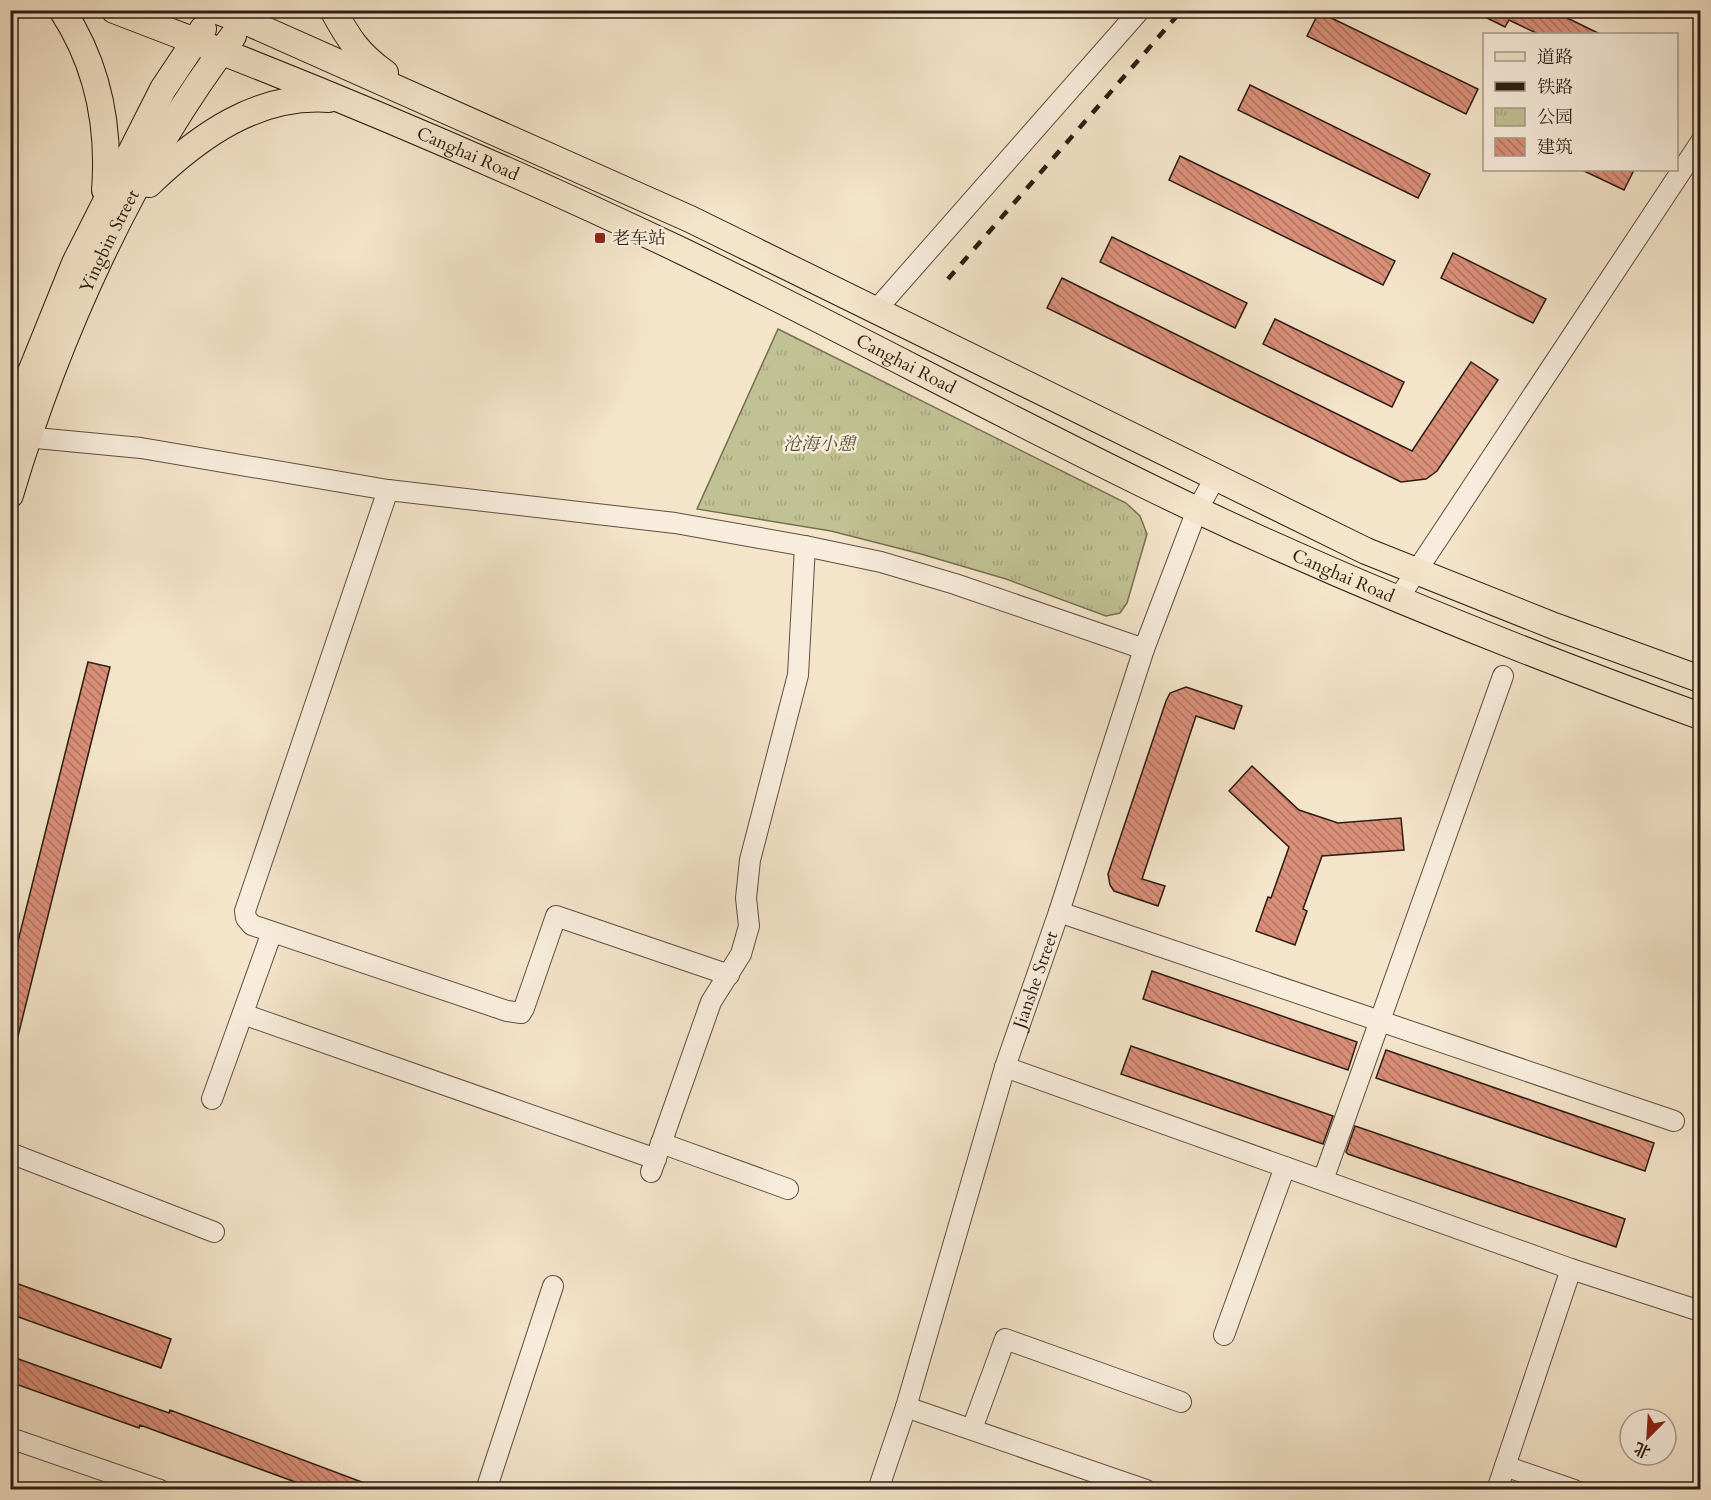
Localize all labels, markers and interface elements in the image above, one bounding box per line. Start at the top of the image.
legend [1483,33,1678,171]
text: 道路 [1537,45,1573,70]
text: 铁路 [1537,75,1573,100]
text: 公园 [1537,105,1573,130]
street label: Canghai Road [413,120,523,187]
text: 建筑 [1537,135,1573,160]
street label: Yingbin Street [73,185,145,297]
place label: 老车站 [612,226,666,251]
marker: 老车站 [593,231,607,245]
street label: Canghai Road [852,328,961,400]
park label: 沧海小憩 [783,432,857,457]
street label: Canghai Road [1288,543,1399,609]
street label: Jianshe Street [1006,928,1064,1035]
north arrow [1618,1407,1678,1467]
text: 北 [1631,1436,1654,1463]

